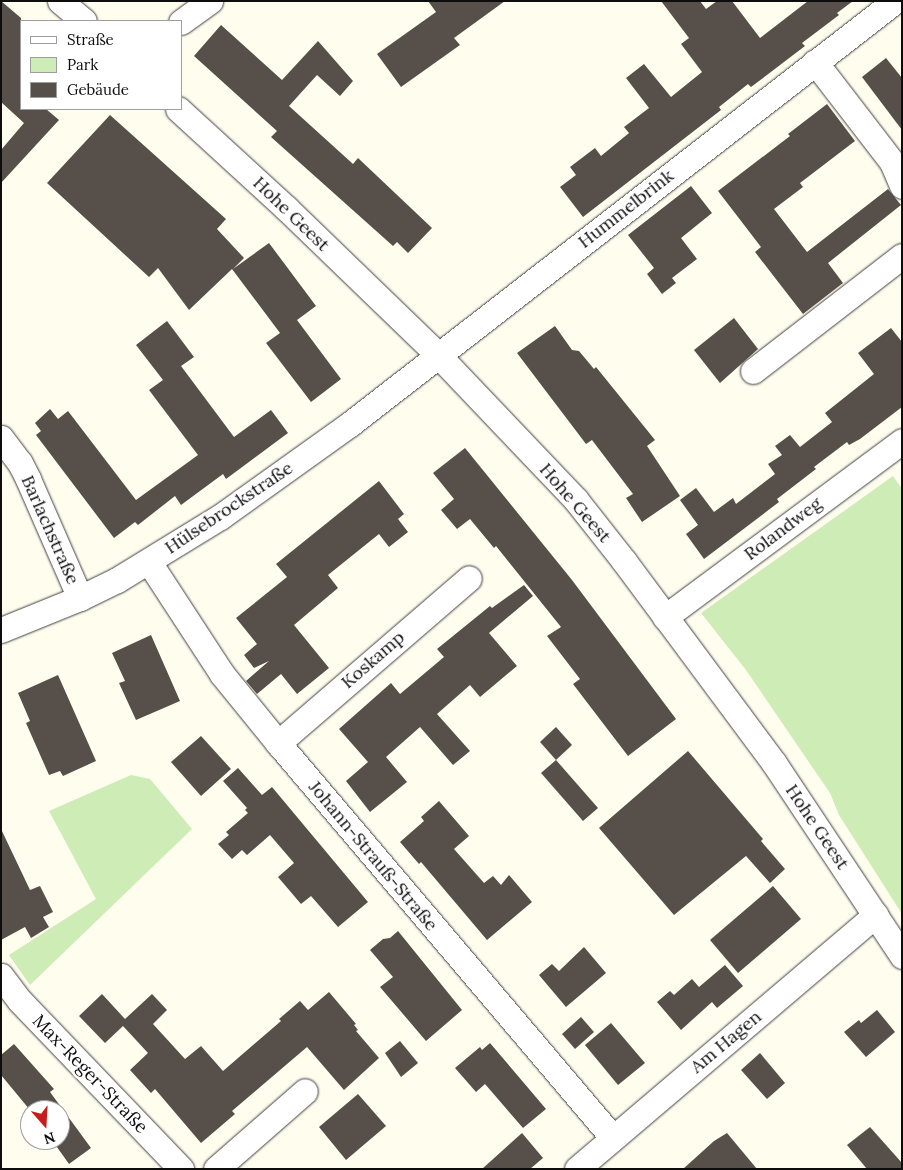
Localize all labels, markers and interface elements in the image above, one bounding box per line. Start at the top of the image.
legend [20,20,182,110]
text: Straße [67,30,114,49]
text: Park [67,55,98,74]
text: Gebäude [67,80,129,99]
street label: Hummelbrink [574,165,678,253]
street label: Hohe Geest [248,172,334,256]
street label: Hülsebrockstraße [161,457,297,559]
street label: Hohe Geest [535,459,615,547]
street label: Barlachstraße [16,472,84,588]
street label: Rolandweg [740,493,826,565]
street label: Koskamp [337,627,409,693]
street label: Johann-Strauß-Straße [304,777,442,935]
street label: Hohe Geest [781,780,853,874]
street label: Am Hagen [686,1006,766,1078]
street label: Max-Reger-Straße [28,1010,152,1138]
north arrow [20,1100,70,1150]
text: N [42,1128,58,1149]

